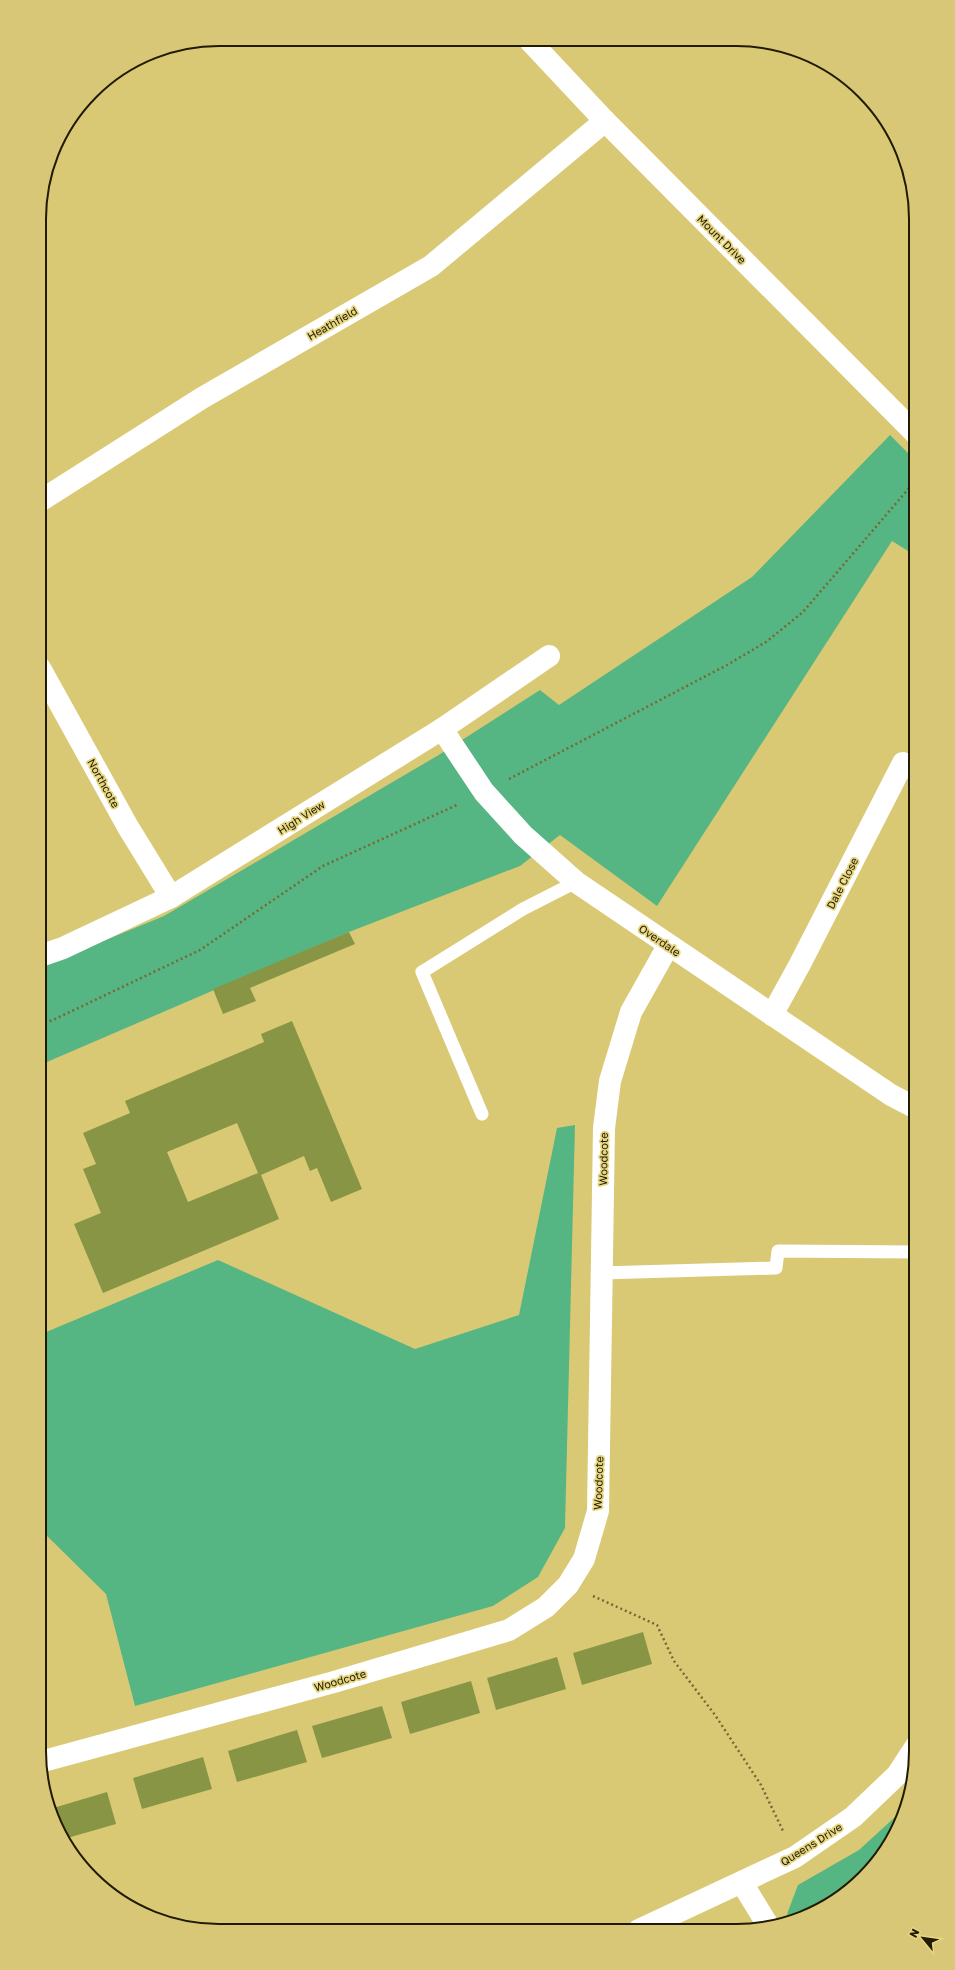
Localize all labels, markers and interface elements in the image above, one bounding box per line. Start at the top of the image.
street label: Mount Drive [695,212,749,266]
street label: Heathfield [305,303,359,343]
street label: Northcote [85,756,123,810]
street label: High View [275,797,327,837]
street label: Dale Close [823,855,861,911]
street label: Overdale [637,921,683,959]
street label: Woodcote [596,1132,610,1186]
street label: Woodcote [591,1456,605,1510]
street label: Woodcote [313,1666,367,1694]
street label: Queens Drive [778,1820,844,1868]
north arrow [903,1918,943,1958]
text: N [906,1926,922,1940]

